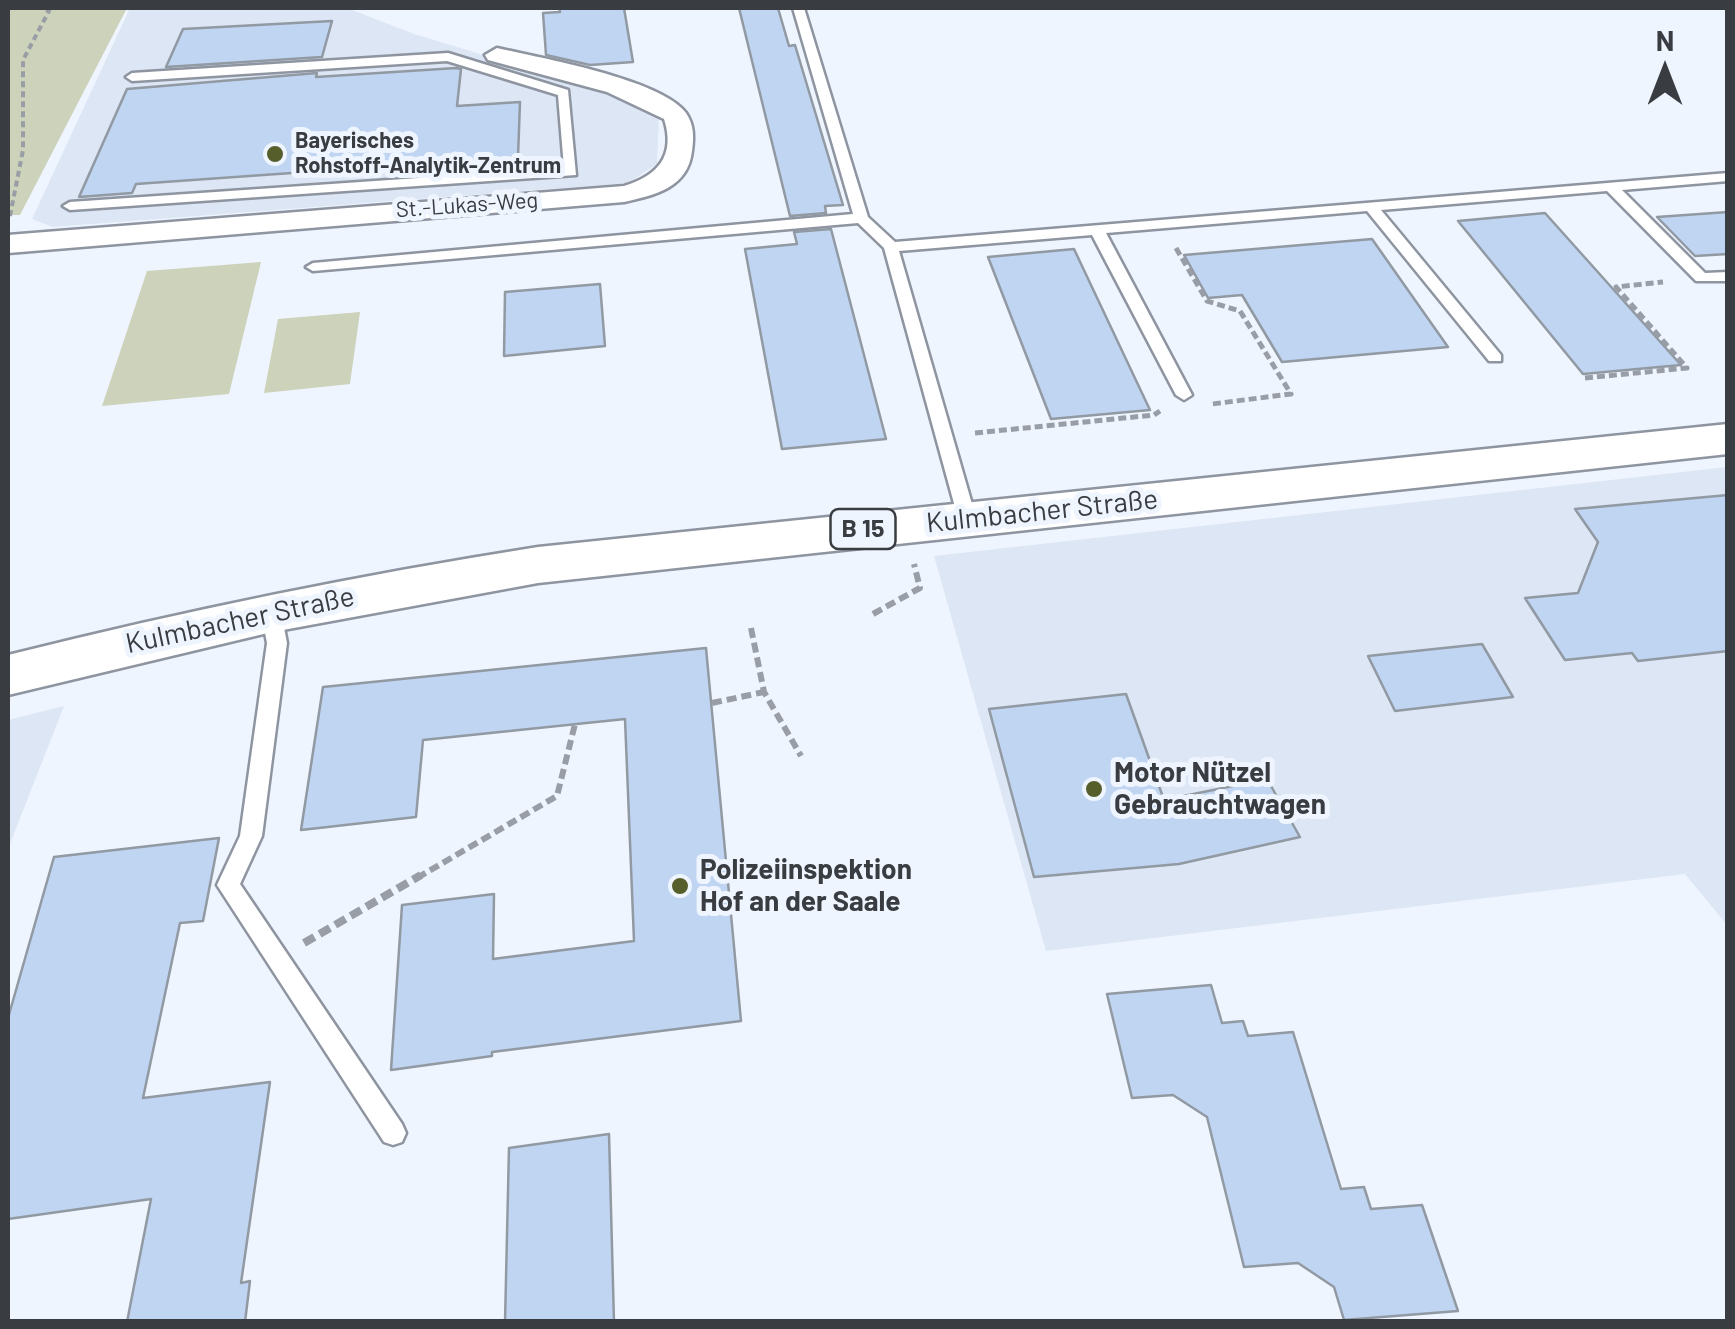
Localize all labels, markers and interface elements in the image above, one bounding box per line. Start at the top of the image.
north arrow [1615,20,1715,120]
text: N [1656,23,1674,57]
place label: Bayerisches Rohstoff-Analytik-Zentrum [295,128,561,180]
marker: Bayerisches Rohstoff-Analytik-Zentrum [264,143,286,165]
street label: St.-Lukas-Weg [395,187,539,223]
street label: Kulmbacher Straße [924,482,1160,540]
road number: B 15 [830,509,896,549]
street label: Kulmbacher Straße [123,579,357,661]
place label: Motor Nützel Gebrauchtwagen [1114,756,1326,822]
marker: Motor Nützel Gebrauchtwagen [1083,778,1105,800]
place label: Polizeiinspektion Hof an der Saale [700,853,912,919]
marker: Polizeiinspektion Hof an der Saale [669,875,691,897]

